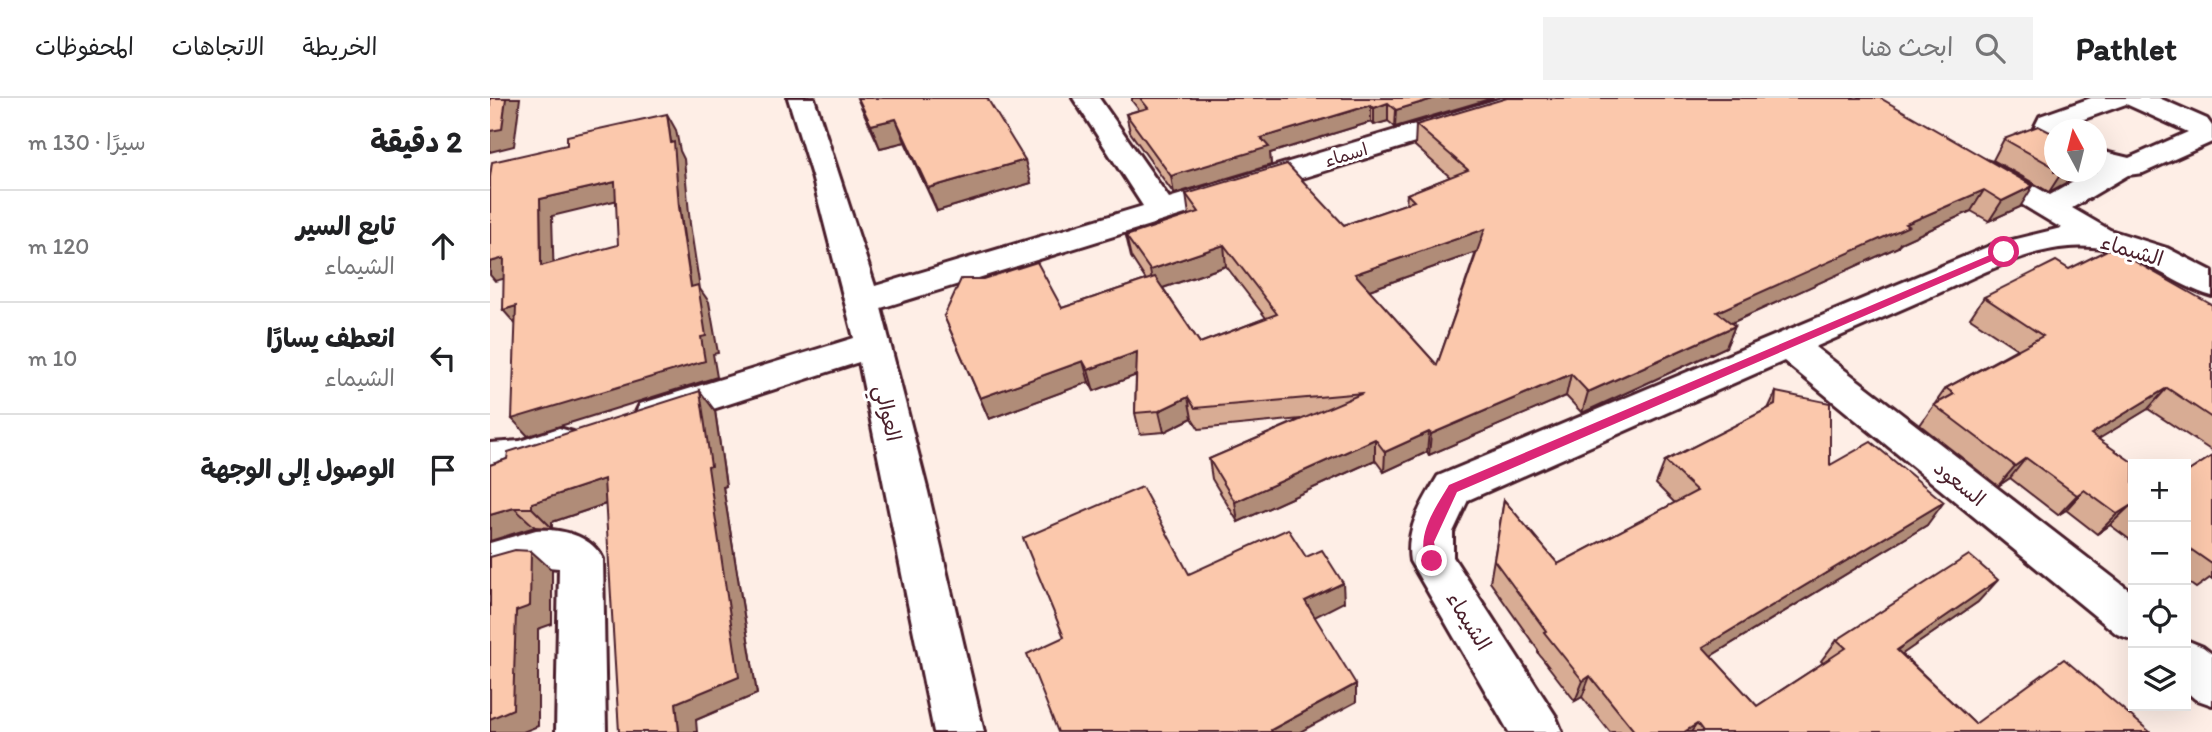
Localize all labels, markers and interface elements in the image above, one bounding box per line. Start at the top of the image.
search box [1543,17,2033,80]
icon: search [1971,29,2009,67]
text: Pathlet [2075,29,2177,68]
text: ابحث هنا [1861,31,1953,63]
text: المحفوظات [35,32,134,61]
text: الاتجاهات [172,32,265,61]
text: الخريطة [303,32,377,61]
north arrow [2044,119,2107,182]
text: 2 دقيقة [370,123,462,160]
text: سيرًا · 130 m [28,128,146,156]
street label: اسماء [1322,138,1370,172]
text: تابع السير [297,210,395,242]
icon: ahead [424,227,462,265]
street label: الشيماء [2097,229,2167,271]
text: 120 m [28,232,89,260]
route start [1988,236,2019,267]
text: الشيماء [324,252,395,280]
text: انعطف يسارًا [266,322,395,354]
icon: left [424,339,462,377]
text: 10 m [28,344,77,372]
text: الشيماء [324,364,395,392]
street label: العوالي [863,382,907,445]
icon: arrive [424,451,462,489]
text: الوصول إلى الوجهة [201,453,395,485]
street label: السعود [1928,455,1991,513]
map controls [2128,459,2191,711]
button: + [2128,459,2191,522]
button: − [2128,522,2191,585]
route end [1416,545,1447,576]
button: locate [2128,585,2191,648]
street label: الشيماء [1441,587,1497,655]
button: layers [2128,648,2191,711]

